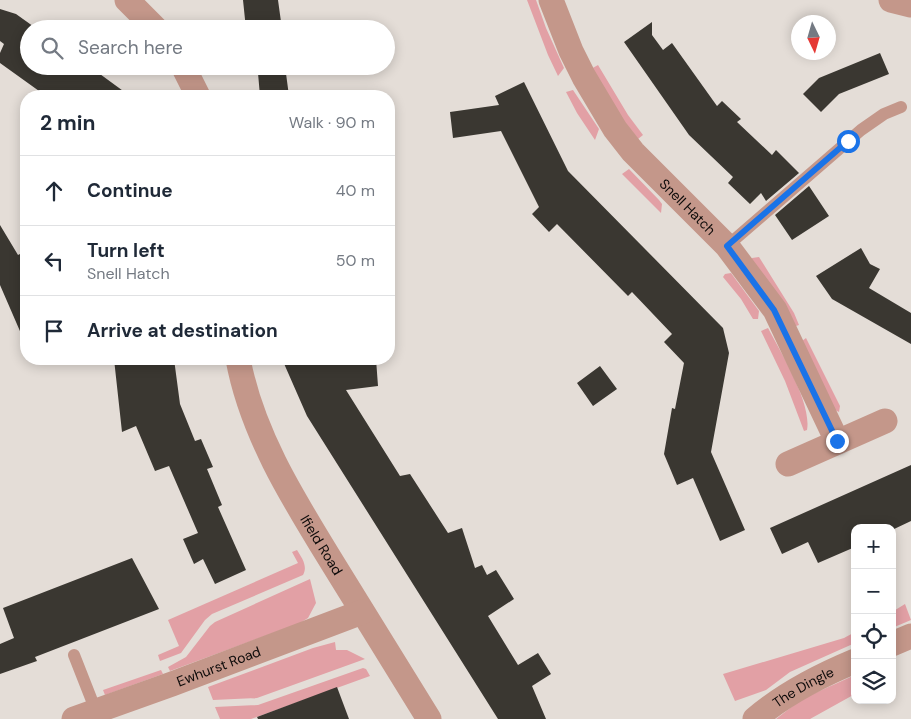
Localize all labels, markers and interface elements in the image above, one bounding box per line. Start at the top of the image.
north arrow [791,15,836,60]
search box [20,20,395,75]
icon: search [38,34,66,62]
text: Search here [78,35,183,60]
text: 2 min [40,109,96,137]
text: Walk · 90 m [289,112,375,133]
route start [837,130,860,153]
street label: Snell Hatch [656,175,720,239]
icon: ahead [40,177,68,205]
text: Continue [87,178,173,203]
text: 40 m [336,180,375,201]
text: Turn left [87,238,165,263]
icon: left [40,247,68,275]
text: 50 m [336,250,375,271]
text: Snell Hatch [87,263,170,284]
icon: arrive [40,317,68,345]
text: Arrive at destination [87,318,278,343]
route end [826,430,849,453]
street label: Ifield Road [296,512,347,578]
map controls [851,524,896,704]
button: + [851,524,896,569]
button: − [851,569,896,614]
button: locate [851,614,896,659]
street label: Ewhurst Road [174,642,263,690]
button: layers [851,659,896,704]
street label: The Dingle [769,663,837,711]

